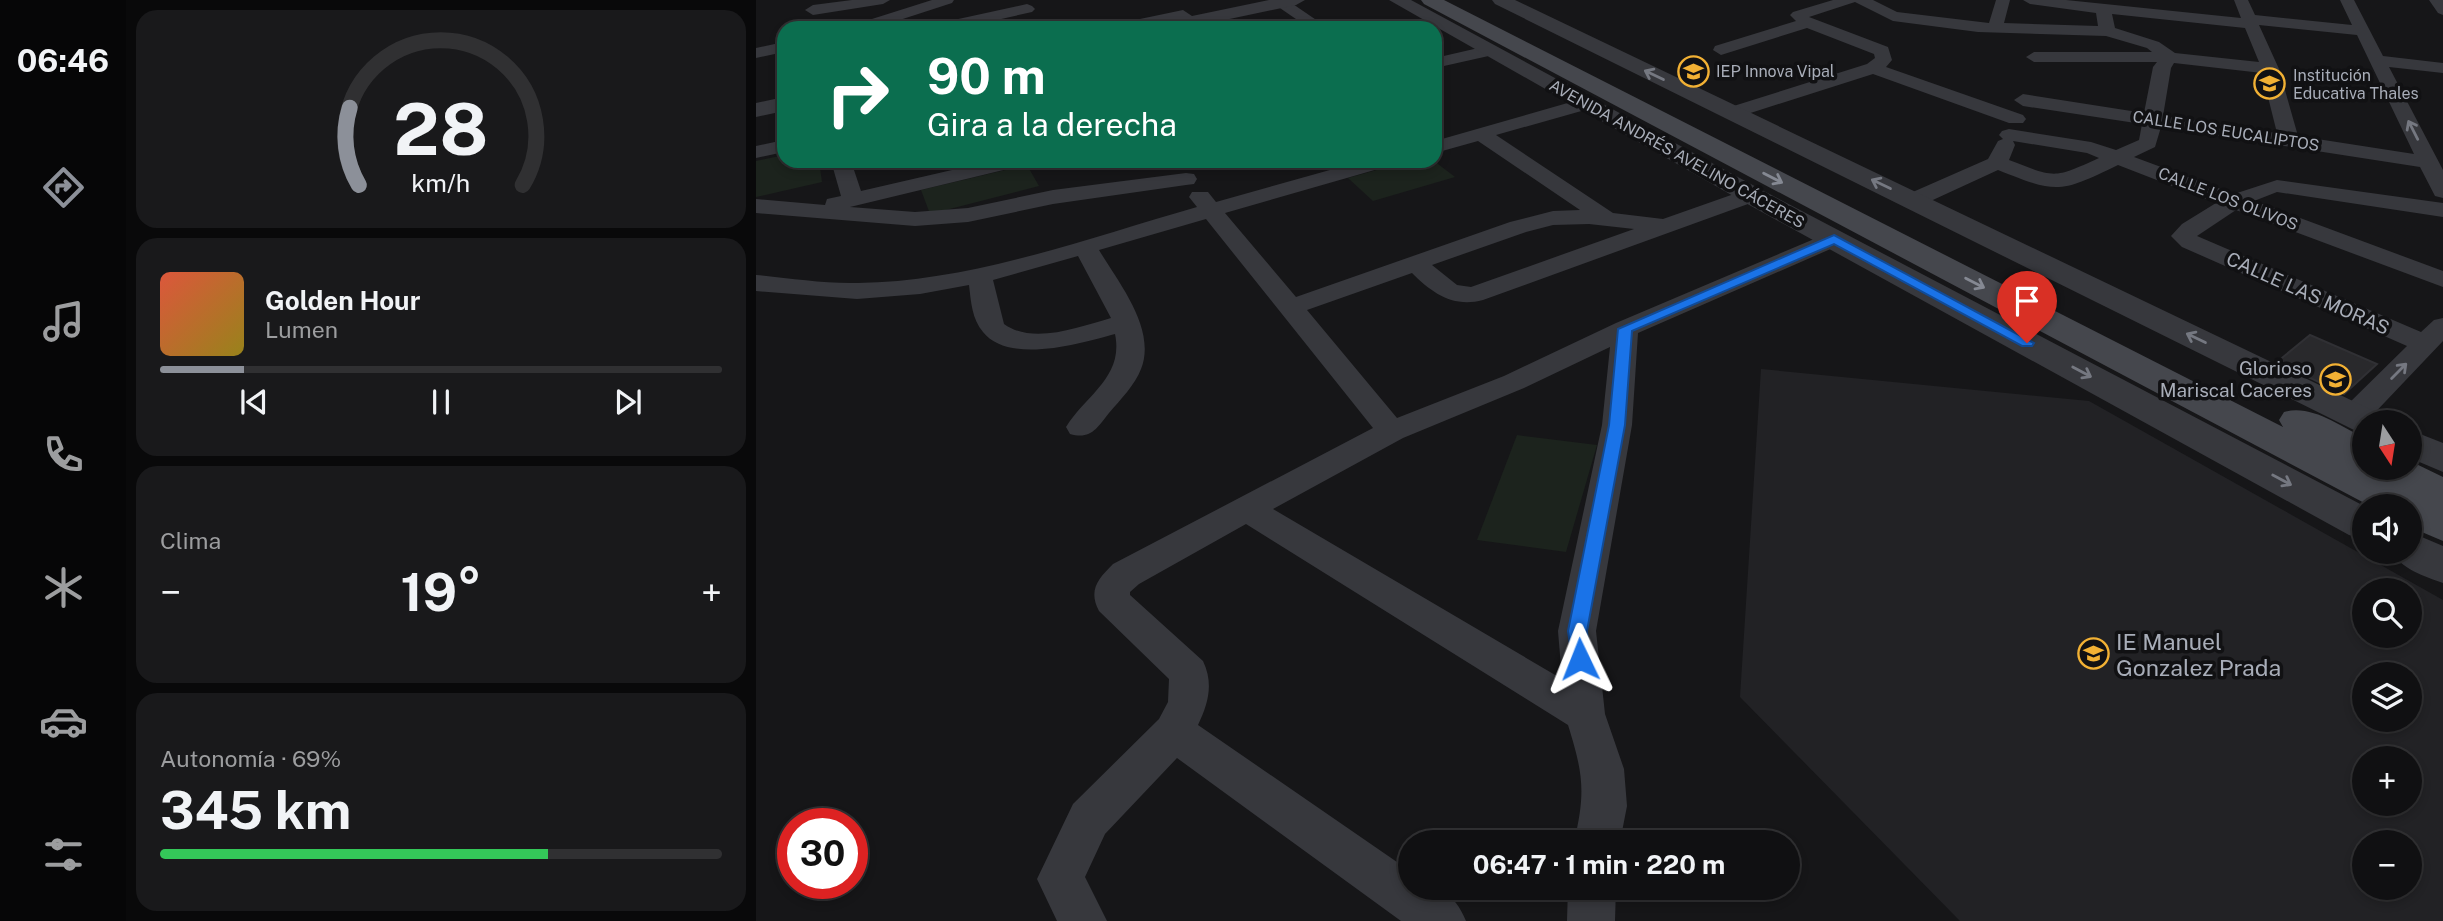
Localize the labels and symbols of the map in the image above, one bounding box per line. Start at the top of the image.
school or university icon: IEP Innova Vipal [1676,54,1710,88]
place label: IEP Innova Vipal [1716,62,1835,81]
place label: Institución Educativa Thales [2293,66,2419,103]
school or university icon: Institución Educativa Thales [2253,67,2287,101]
one-way arrow [1644,68,1665,81]
street label: AVENIDA ANDRÉS AVELINO CÁCERES [1546,75,1808,232]
street label: CALLE LOS EUCALIPTOS [2131,107,2321,155]
one-way arrow [2405,120,2419,141]
street label: CALLE LOS OLIVOS [2155,164,2301,234]
one-way arrow [1762,172,1783,186]
one-way arrow [1871,177,1892,191]
street label: CALLE LAS MORAS [2223,247,2393,339]
pin [1997,271,2057,343]
one-way arrow [1964,277,1985,290]
one-way arrow [2186,330,2207,344]
place label: Glorioso Mariscal Caceres [2160,357,2312,401]
school or university icon: Glorioso Mariscal Caceres [2318,362,2352,396]
one-way arrow [2390,362,2407,379]
one-way arrow [2071,366,2092,379]
north arrow [2352,410,2422,480]
one-way arrow [2272,473,2292,487]
position arrow [1543,622,1617,696]
place label: IE Manuel Gonzalez Prada [2116,628,2281,681]
school or university icon: IE Manuel Gonzalez Prada [2076,637,2110,671]
speed limit sign: 30 [777,808,868,899]

